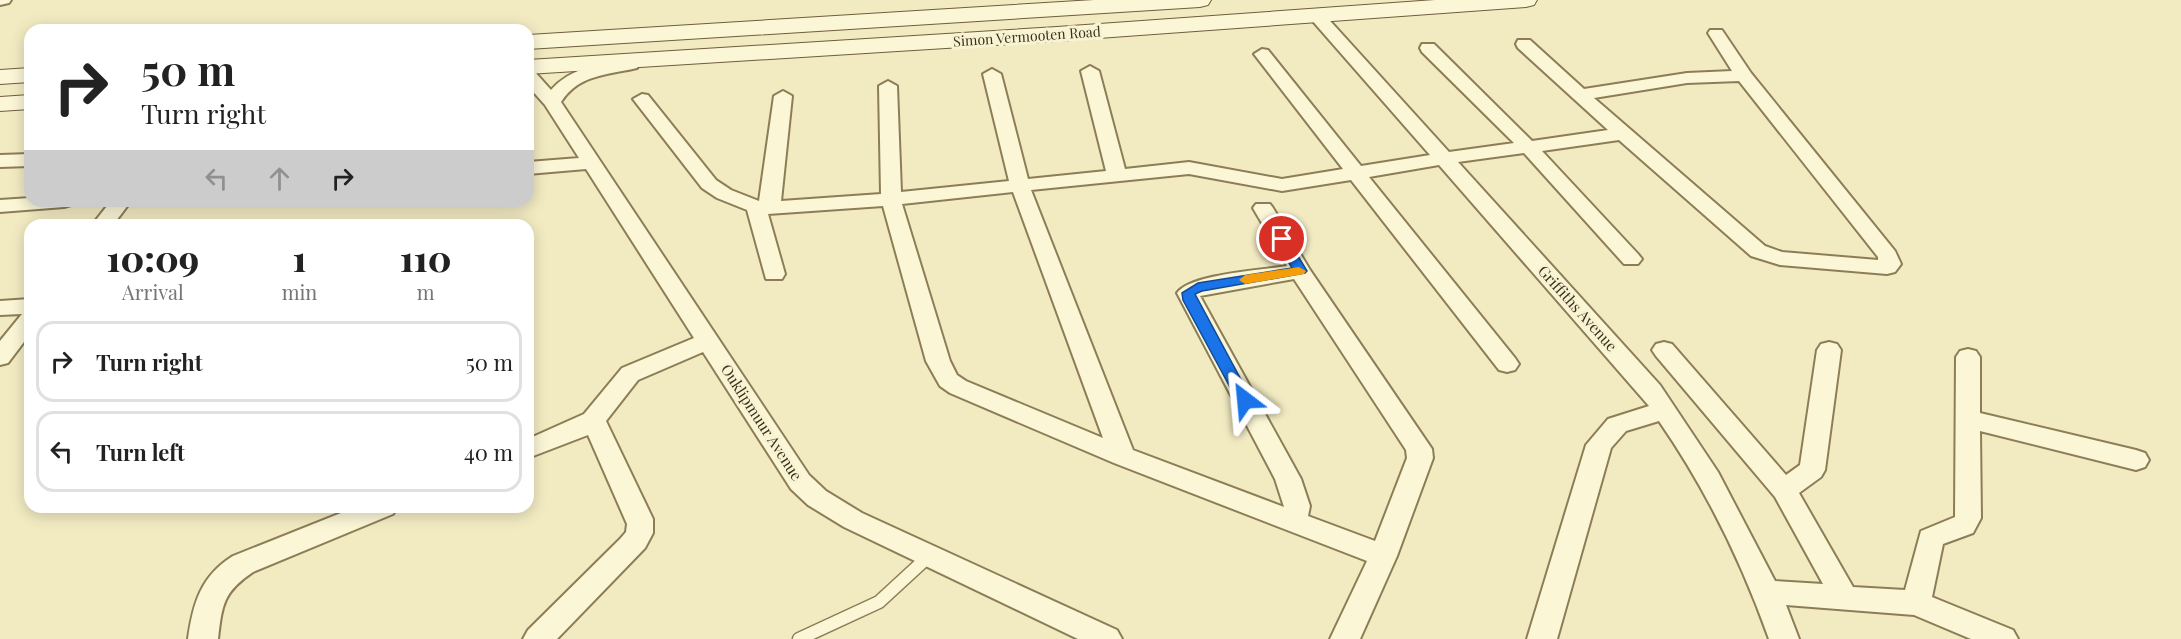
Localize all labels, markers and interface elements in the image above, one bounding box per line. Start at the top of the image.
street label: Simon Vermooten Road [953,21,1101,51]
text: 50 m [141,41,235,97]
icon: right [42,48,120,126]
text: Turn right [141,95,266,131]
icon: left [200,162,233,195]
icon: ahead [263,162,296,195]
icon: right [326,162,359,195]
pin [1256,213,1307,264]
icon: arrive [1265,222,1298,255]
text: 10:09 [107,233,199,281]
text: 1 [292,233,306,281]
text: 110 [400,233,451,281]
street label: Griffiths Avenue [1534,261,1622,355]
text: Arrival [122,278,184,305]
text: min [282,278,317,305]
text: m [417,278,434,305]
icon: right [45,345,78,378]
text: Turn right [96,347,202,377]
text: 50 m [466,347,513,377]
street label: Ouklipmuur Avenue [717,360,807,484]
position arrow [1213,368,1277,432]
icon: left [45,435,78,468]
text: Turn left [96,437,185,467]
text: 40 m [464,437,513,467]

